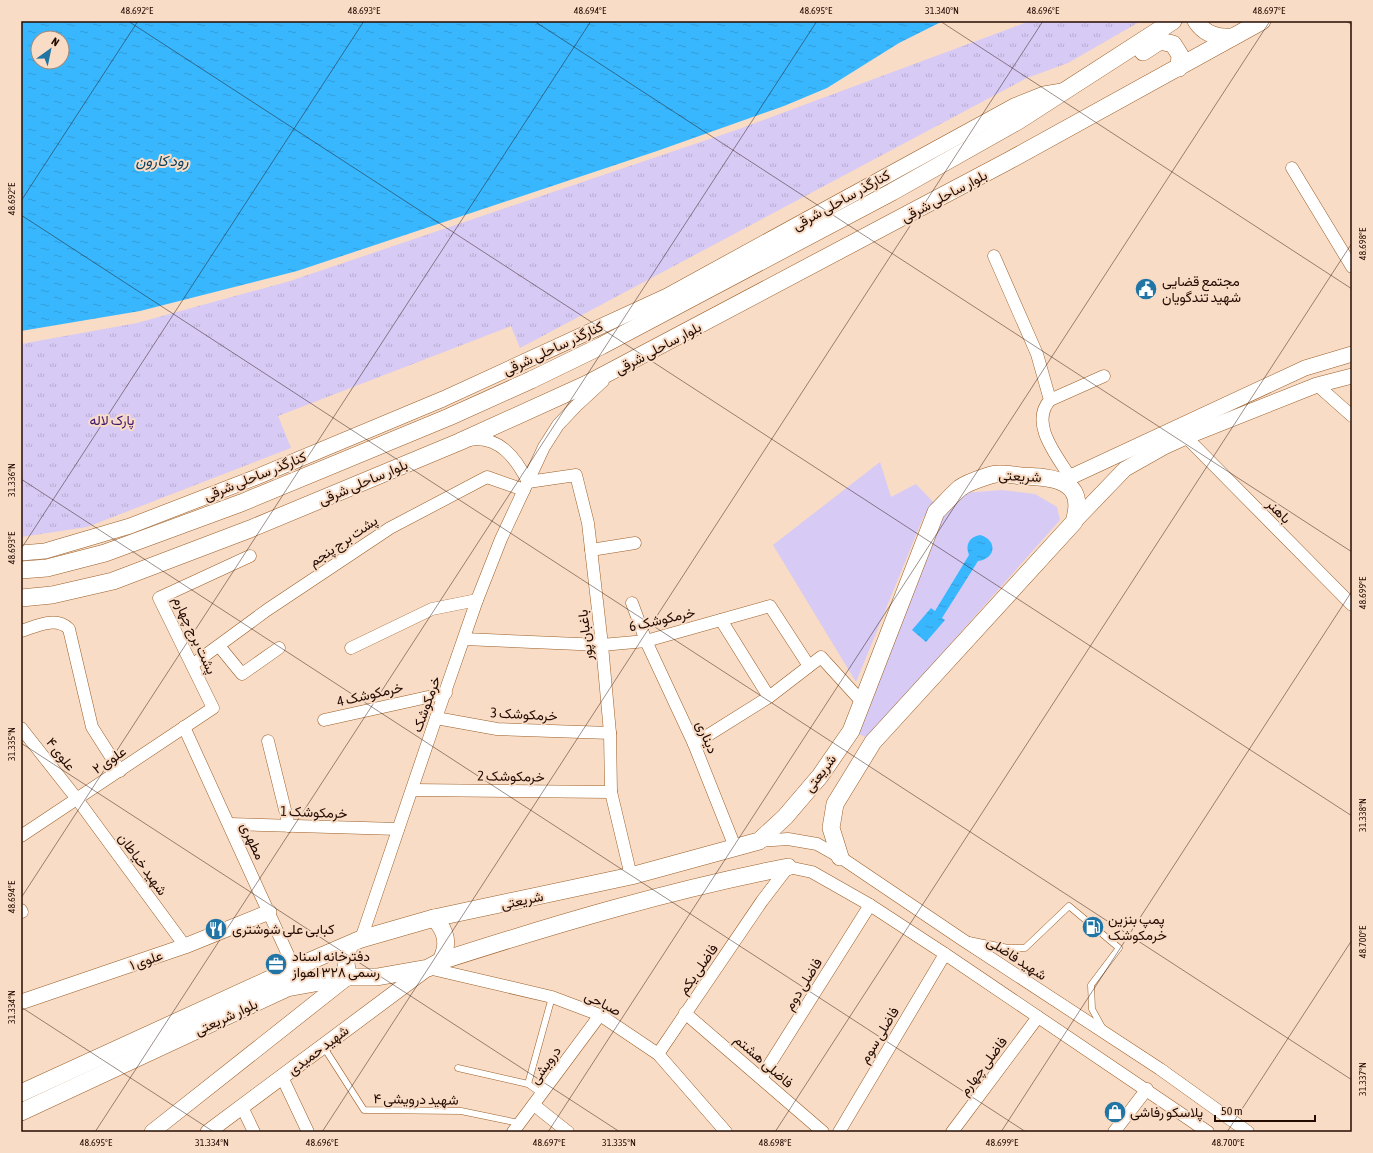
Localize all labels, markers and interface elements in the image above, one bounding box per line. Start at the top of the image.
text: 48.692°E [121,5,154,16]
text: 48.693°E [348,5,381,16]
text: 48.694°E [574,5,607,16]
text: 48.695°E [800,5,833,16]
text: 31.340°N [925,5,959,16]
text: 48.696°E [1027,5,1060,16]
text: 48.697°E [1253,5,1286,16]
north arrow [30,30,70,70]
text: N [49,35,61,48]
water label: رود کارون [135,152,189,170]
street label: کنارگذر ساحلی شرقی [789,167,893,234]
street label: بلوار ساحلی شرقی [898,167,990,226]
text: 48.692°E [6,182,17,215]
text: 48.698°E [1357,227,1368,260]
place label: مجتمع قضایی شهید تندگویان [1162,273,1241,306]
public building icon: مجتمع قضایی شهید تندگویان [1133,276,1159,302]
street label: کنارگذر ساحلی شرقی [500,318,606,379]
street label: بلوار ساحلی شرقی [612,319,704,378]
park label: پارک لاله [90,412,134,430]
street label: کنارگذر ساحلی شرقی [201,448,309,505]
street label: بلوار ساحلی شرقی [316,456,410,509]
text: 31.336°N [6,463,17,497]
street label: شریعتی [998,467,1042,486]
street label: باهنر [1262,495,1294,527]
street label: پشت برج پنجم [306,512,382,572]
text: 48.693°E [6,531,17,564]
text: 48.699°E [1357,576,1368,609]
street label: پشت برج چهارم [167,594,220,678]
street label: خرمکوشک 6 [627,604,697,635]
street label: باغبان پور [574,609,598,662]
street label: خرمکوشک [408,674,445,735]
street label: خرمکوشک 4 [335,679,405,710]
street label: خرمکوشک 3 [490,704,558,725]
street label: دیناری [692,718,721,756]
text: 31.335°N [6,727,17,761]
street label: علوی ۴ [42,734,79,774]
street label: علوی ۲ [89,743,129,778]
street label: شریعتی [801,751,840,796]
street label: خرمکوشک 2 [477,767,545,786]
text: 31.338°N [1357,798,1368,832]
street label: خرمکوشک 1 [280,803,348,822]
street label: مطهری [237,820,269,863]
street label: شهید خیاطان [114,830,171,899]
text: 48.694°E [6,880,17,913]
street label: شریعتی [499,888,545,913]
place label: پمپ بنزین خرمکوشک [1108,911,1167,944]
fuel station icon: پمپ بنزین خرمکوشک [1080,914,1106,940]
restaurant icon: کبابی علی شوشتری [203,916,229,942]
place label: کبابی علی شوشتری [232,921,335,938]
text: 48.700°E [1357,925,1368,958]
street label: شهید فاضلی [984,933,1050,984]
street label: فاضلی یکم [675,941,722,998]
street label: علوی ۱ [127,947,165,974]
place label: دفترخانه اسناد رسمی ۳۲۸ اهواز [291,948,380,981]
office icon: دفترخانه اسناد رسمی ۳۲۸ اهواز [263,951,289,977]
street label: فاضلی دوم [781,955,826,1014]
street label: صباحی [582,987,624,1020]
text: 31.334°N [6,990,17,1024]
street label: بلوار شریعتی [192,995,260,1039]
street label: فاضلی سوم [856,1004,903,1067]
street label: شهید حمیدی [284,1022,352,1079]
street label: فاضلی هشتم [731,1031,797,1092]
street label: فاضلی چهارم [956,1034,1012,1100]
street label: درویشی [526,1043,565,1088]
text: 31.337°N [1357,1062,1368,1096]
street label: شهید درویشی ۴ [373,1090,459,1109]
scale bar [1215,1097,1315,1123]
shop icon: پلاسکو رفاشی [1102,1099,1128,1125]
place label: پلاسکو رفاشی [1130,1104,1203,1122]
text: 50 m [1221,1104,1243,1118]
text: 48.695°E [80,1137,113,1148]
text: 31.334°N [195,1137,229,1148]
text: 48.696°E [306,1137,339,1148]
text: 48.697°E [533,1137,566,1148]
text: 31.335°N [602,1137,636,1148]
text: 48.698°E [759,1137,792,1148]
text: 48.699°E [986,1137,1019,1148]
text: 48.700°E [1212,1137,1245,1148]

